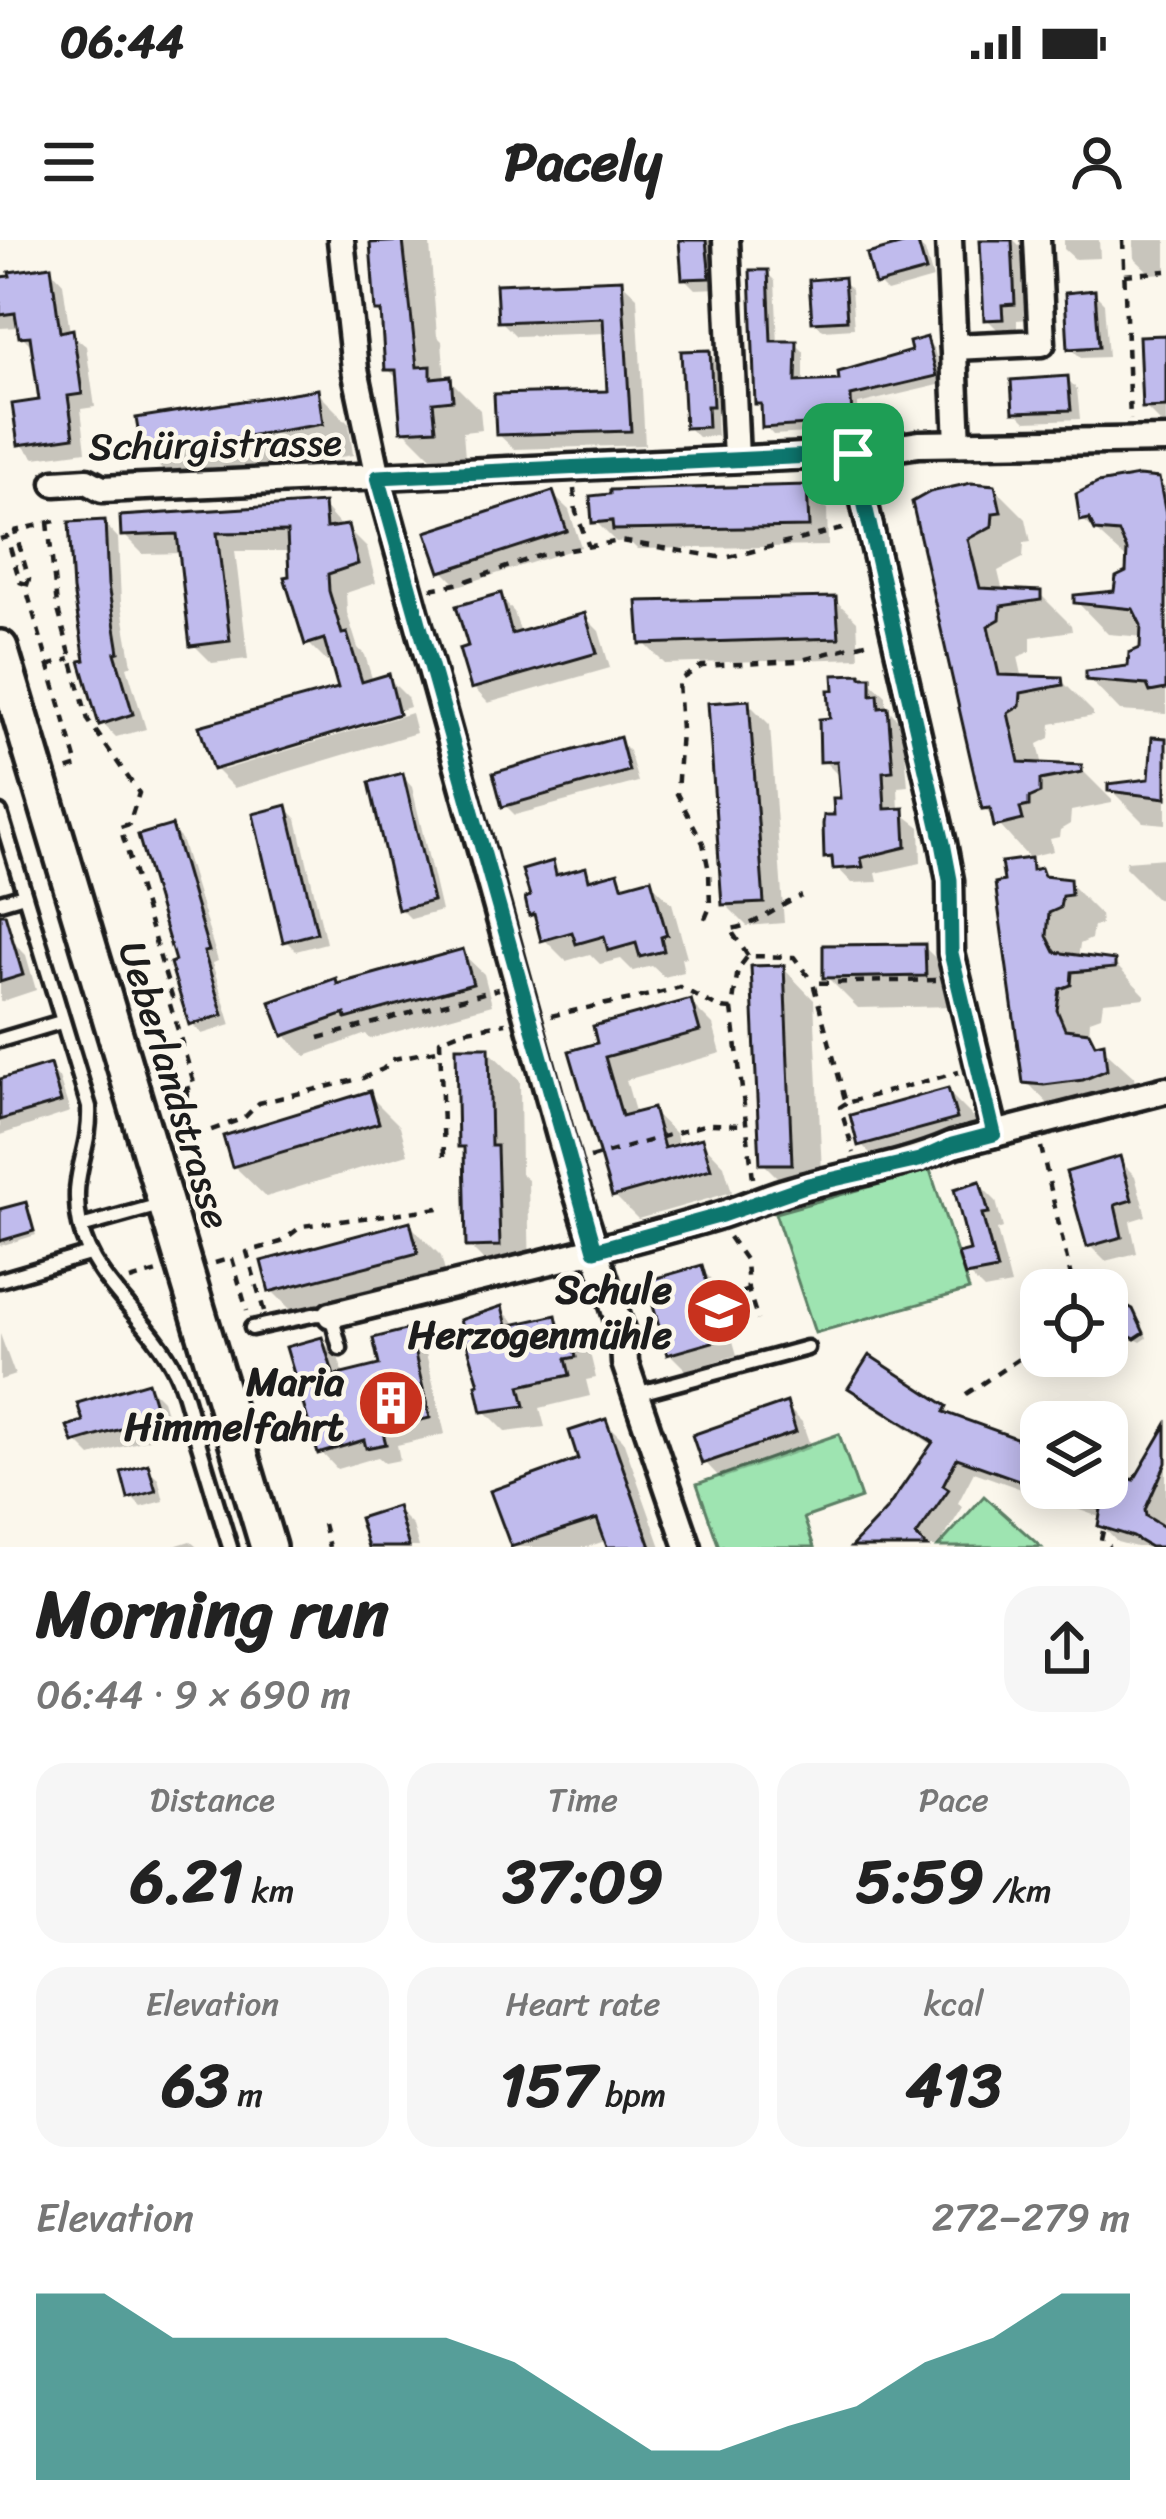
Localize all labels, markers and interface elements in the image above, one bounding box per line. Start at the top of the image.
text: 06:44 [60,2,184,82]
text: Pacely [504,114,662,210]
icon: menu [36,129,102,195]
icon: person [1064,129,1130,195]
pin [802,403,904,505]
street label: Schürgistrasse [88,407,343,481]
icon: arrive [820,421,886,487]
street label: Ueberlandstrasse [98,932,252,1238]
place label: Schule Herzogenmühle [408,1255,672,1369]
map controls [1020,1269,1128,1509]
button: locate [1020,1269,1128,1377]
school or university icon: Schule Herzogenmühle [684,1276,754,1346]
place label: Maria Himmelfahrt [124,1347,344,1461]
building icon: Maria Himmelfahrt [356,1368,426,1438]
button: layers [1020,1401,1128,1509]
text: Morning run [36,1556,389,1673]
button: share [1004,1586,1130,1712]
text: 06:44 · 9 × 690 m [36,1660,351,1729]
text: Distance [150,1771,275,1829]
text: Time [548,1771,618,1829]
text: Pace [919,1771,989,1829]
text: 6.21 [130,1829,243,1935]
text: 37:09 [503,1829,663,1935]
text: 5:59 [856,1829,984,1935]
text: km [243,1862,294,1920]
text: /km [984,1862,1052,1920]
text: Elevation [146,1975,279,2033]
text: Heart rate [506,1975,660,2033]
text: kcal [924,1975,984,2033]
text: 63 [162,2033,229,2139]
text: 157 [500,2033,597,2139]
text: 413 [906,2033,1002,2139]
text: m [229,2066,263,2124]
text: bpm [597,2066,666,2124]
text: Elevation [36,2183,194,2252]
text: 272–279 m [932,2183,1130,2252]

